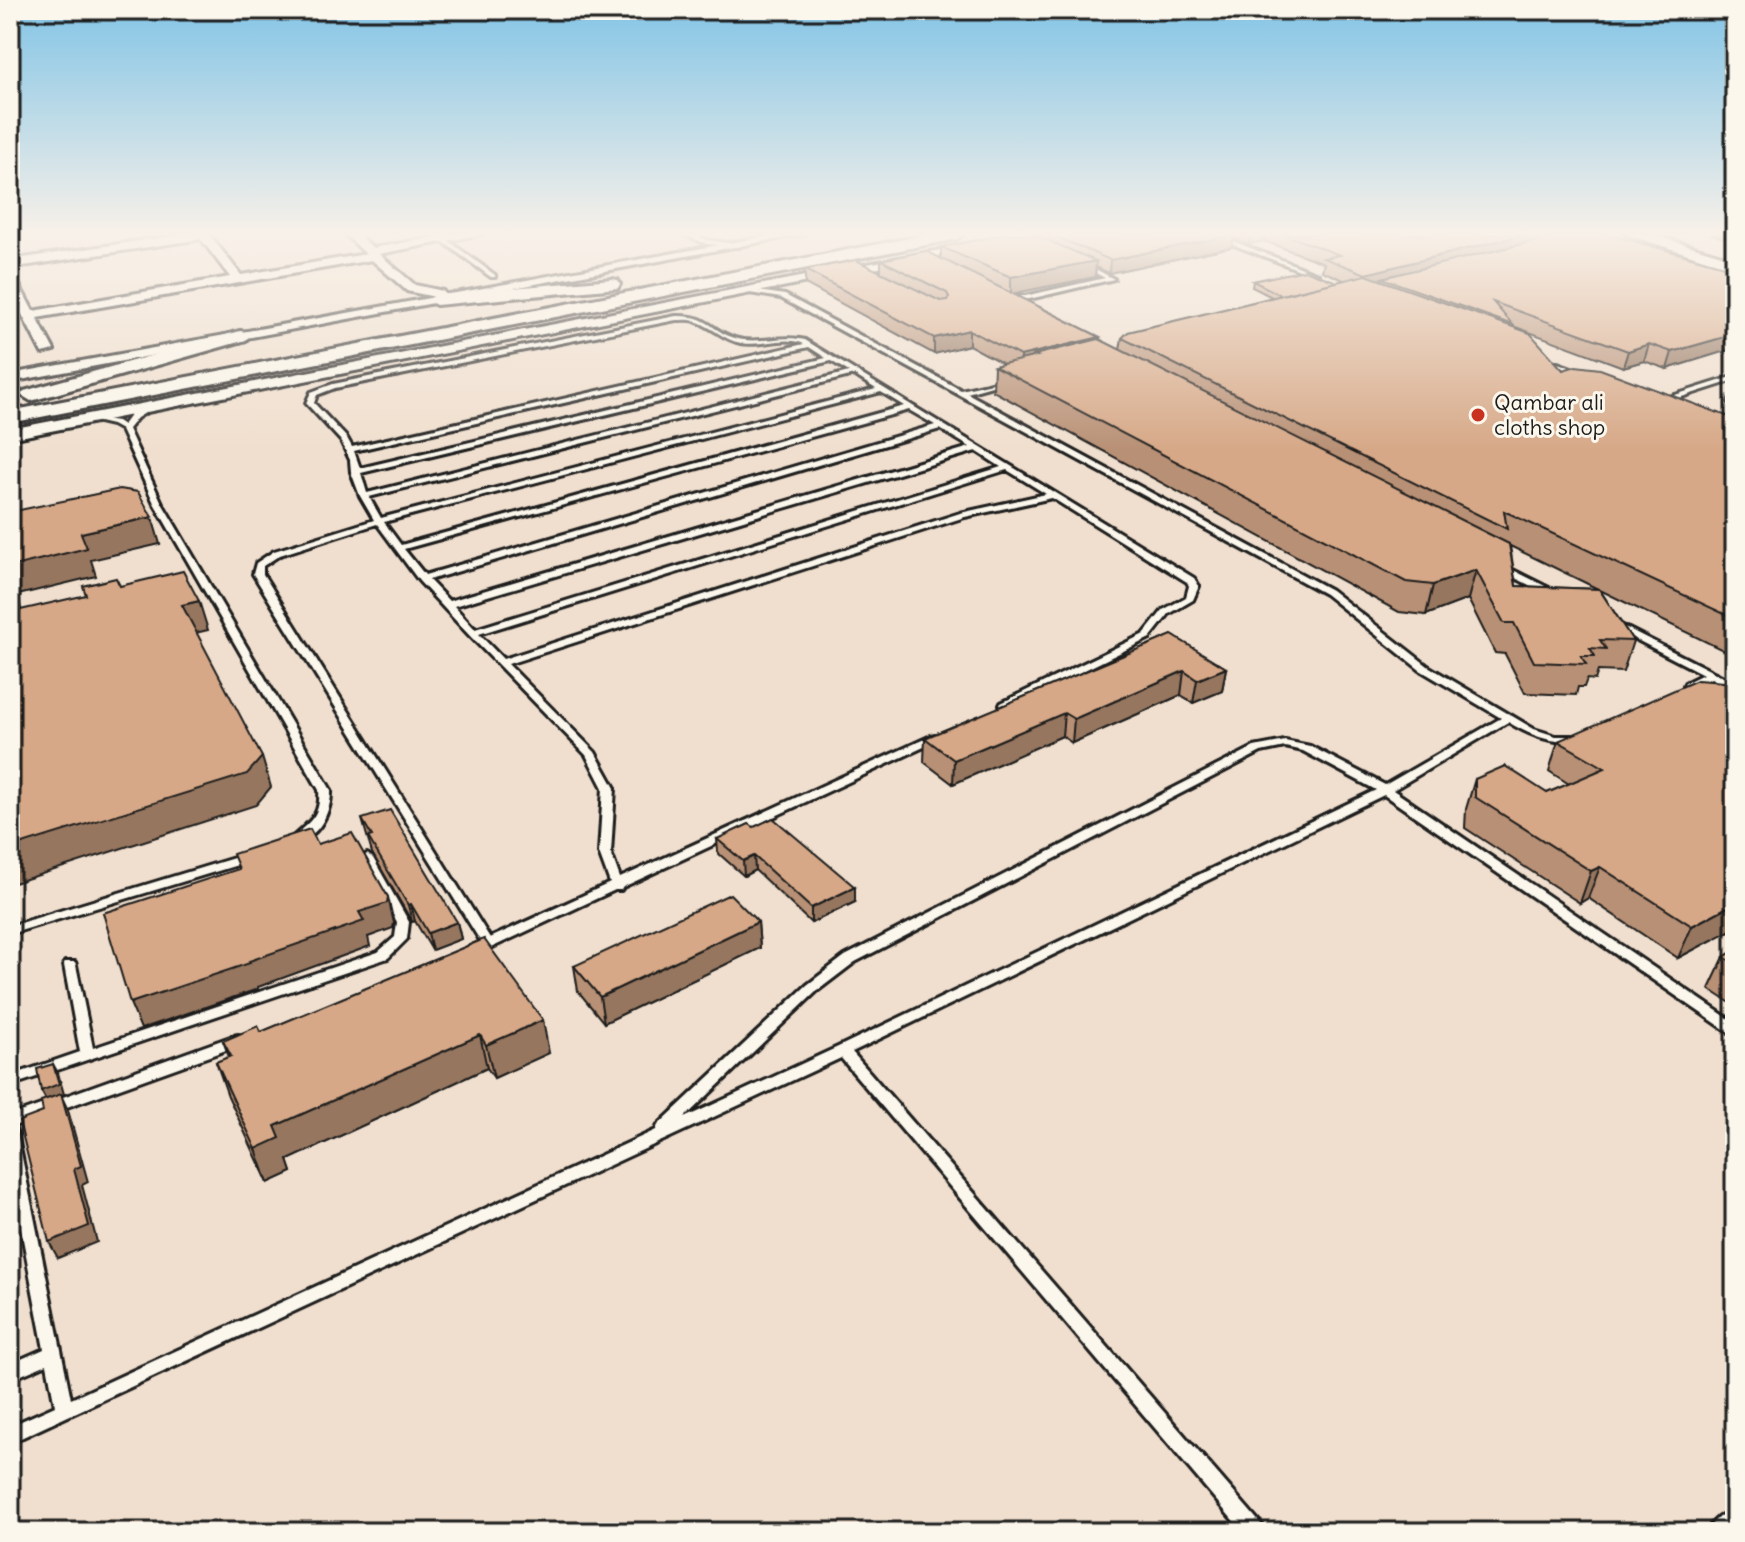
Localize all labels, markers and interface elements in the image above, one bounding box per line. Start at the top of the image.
place label: Qambar ali cloths shop [1494,388,1605,441]
marker: Qambar ali cloths shop [1469,406,1487,424]

